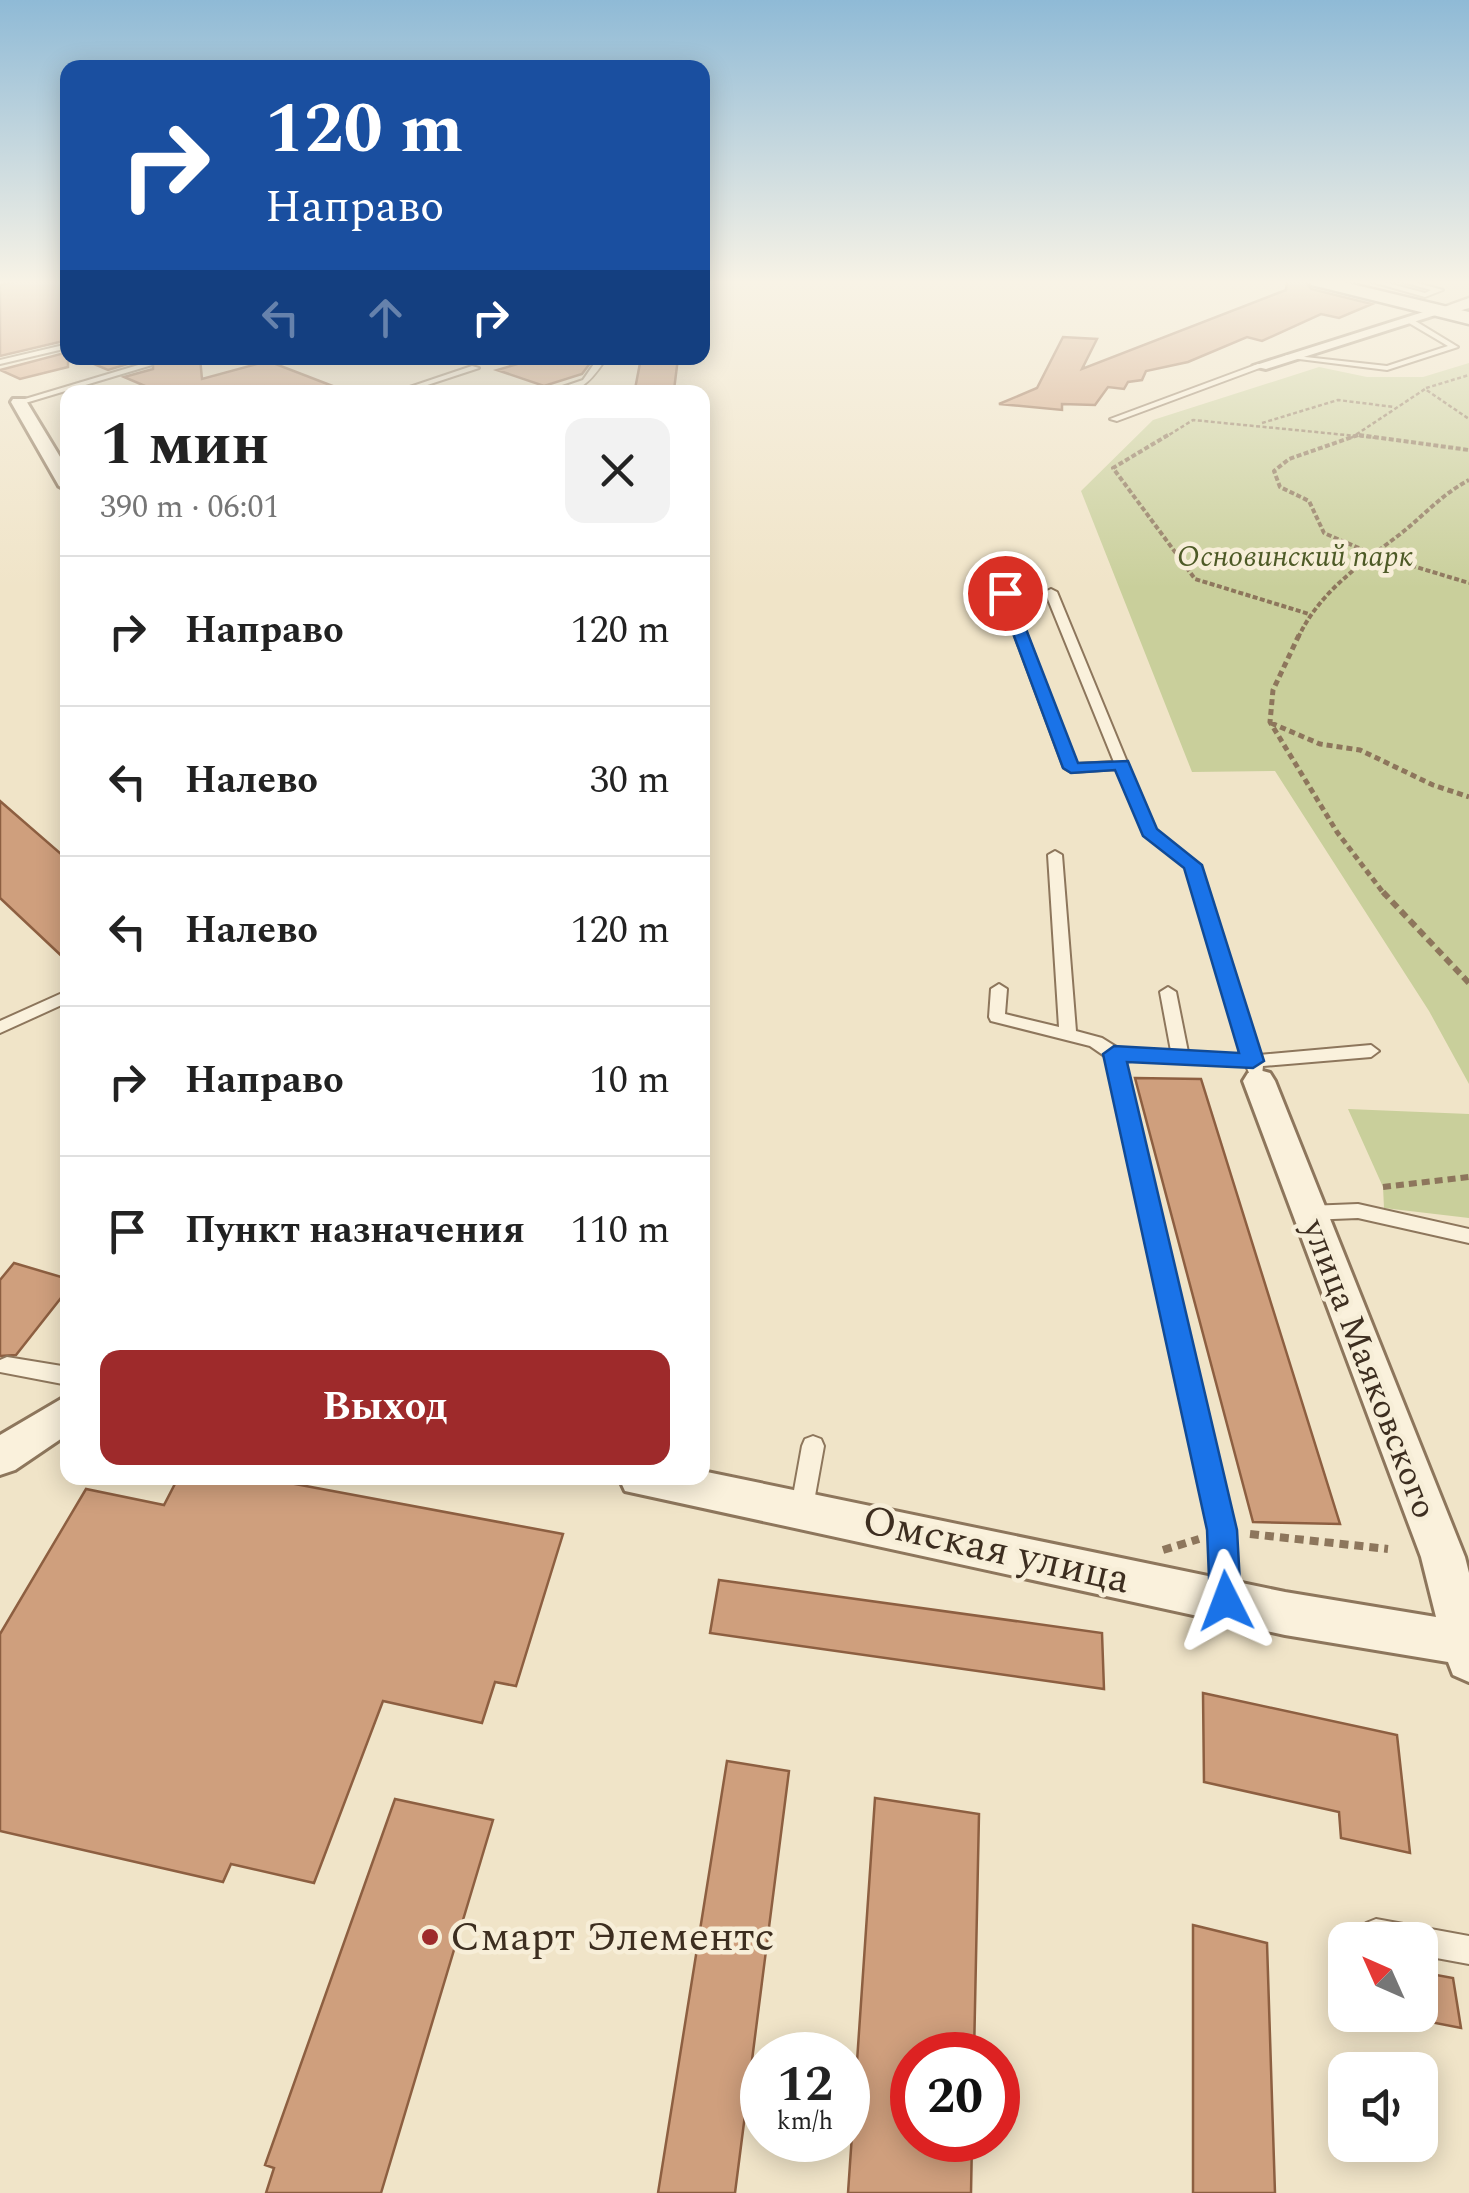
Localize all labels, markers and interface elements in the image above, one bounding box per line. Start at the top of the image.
text: 120 m [265,77,463,183]
icon: right [100,100,230,230]
text: Направо [265,173,444,242]
icon: left [253,290,308,345]
icon: ahead [358,290,413,345]
icon: right [463,290,518,345]
text: 1 мин [100,399,269,491]
button: close [565,418,670,523]
text: 390 m · 06:01 [100,483,280,532]
park label: Основинский парк [1177,534,1413,580]
pin [963,551,1048,636]
icon: arrive [978,566,1033,621]
text: Направо [185,602,344,660]
text: 120 m [571,602,670,660]
icon: right [100,604,155,659]
text: Налево [185,752,318,810]
text: 30 m [590,752,670,810]
icon: left [100,754,155,809]
text: Налево [185,902,318,960]
text: 120 m [571,902,670,960]
icon: left [100,904,155,959]
text: Направо [185,1052,344,1110]
text: 10 m [590,1052,670,1110]
icon: right [100,1054,155,1109]
text: Пункт назначения [185,1202,525,1260]
text: 110 m [571,1202,670,1260]
icon: arrive [100,1204,155,1259]
street label: улица Маяковского [1287,1211,1451,1526]
button: Выход [100,1350,670,1465]
street label: Омская улица [856,1489,1137,1612]
position arrow [1174,1549,1278,1653]
place label: Смарт Элементс [450,1906,775,1969]
north arrow [1328,1922,1438,2032]
map controls [1328,1922,1438,2162]
marker: Смарт Элементс [419,1926,441,1948]
speed limit sign: 20 [890,2032,1020,2162]
text: 12 [777,2047,833,2123]
button: sound [1328,2052,1438,2162]
text: km/h [777,2103,833,2141]

